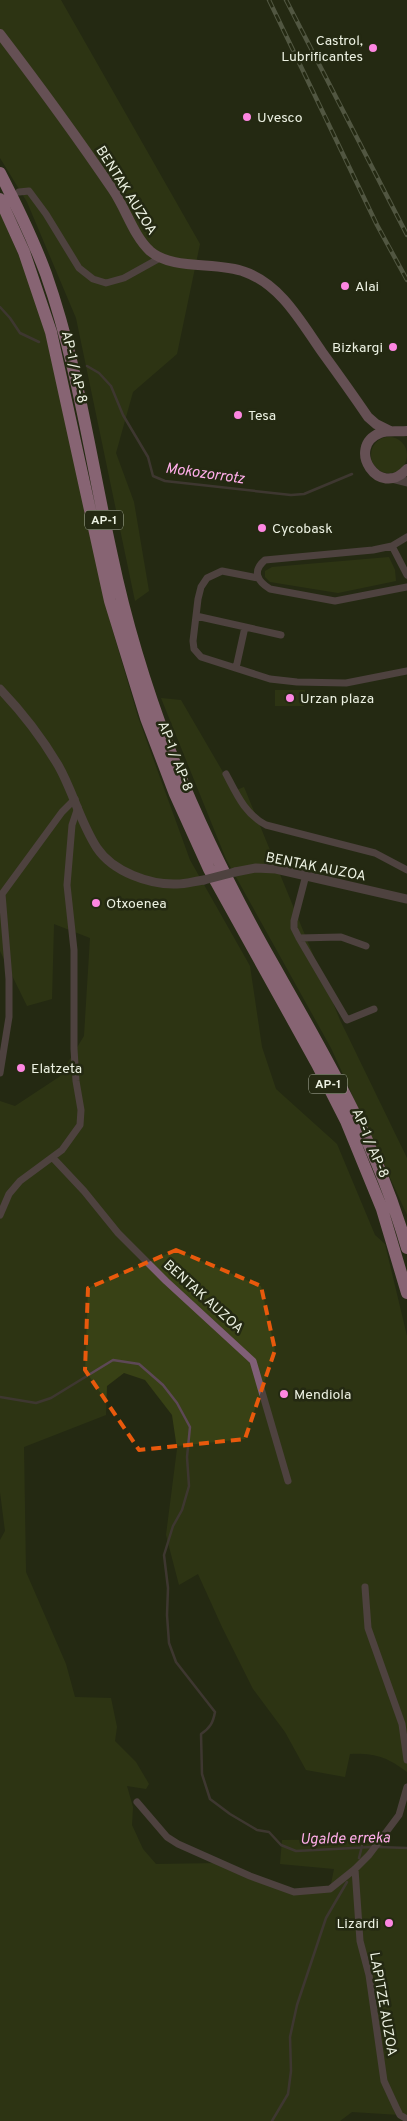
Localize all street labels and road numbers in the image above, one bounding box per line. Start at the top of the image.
street label: BENTAK AUZOA [92,143,160,238]
street label: AP-1 / AP-8 [57,329,90,405]
road number: AP-1 [85,510,123,530]
street label: AP-1 / AP-8 [153,719,196,794]
street label: BENTAK AUZOA [264,849,367,886]
road number: AP-1 [309,1074,347,1094]
street label: AP-1 / AP-8 [347,1106,392,1181]
street label: BENTAK AUZOA [159,1257,247,1337]
street label: LAPITZE AUZOA [365,1951,400,2058]

